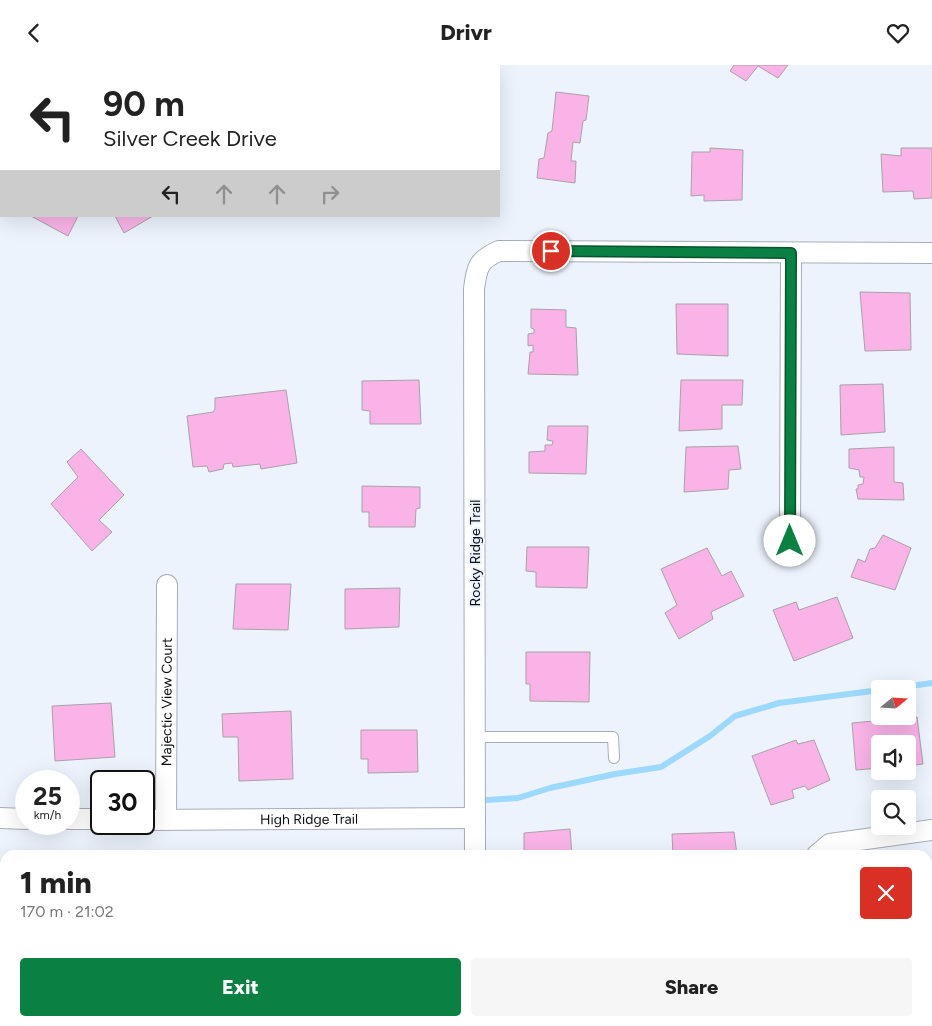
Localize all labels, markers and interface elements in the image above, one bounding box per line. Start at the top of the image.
icon: back [20,19,48,47]
text: Drivr [440,19,492,46]
icon: heart [884,19,912,47]
text: 90 m [103,83,185,125]
icon: left [20,85,85,150]
text: Silver Creek Drive [103,125,277,152]
icon: left [157,180,185,208]
icon: ahead [210,180,238,208]
icon: ahead [263,180,291,208]
icon: right [316,180,344,208]
pin [530,230,572,272]
icon: arrive [537,237,565,265]
street label: Rocky Ridge Trail [467,500,484,606]
position arrow [763,514,815,566]
street label: Majectic View Court [158,638,176,766]
north arrow [871,680,916,725]
map controls [871,680,916,835]
button: sound [871,735,916,780]
speed limit sign: 30 [90,770,155,835]
text: 25 [33,781,62,811]
button: search [871,790,916,835]
text: km/h [34,808,61,822]
street label: High Ridge Trail [260,811,358,828]
text: 1 min [20,864,92,901]
button: close [860,867,912,919]
text: 170 m · 21:02 [20,902,114,921]
button: Exit [20,958,461,1016]
button: Share [471,958,912,1016]

